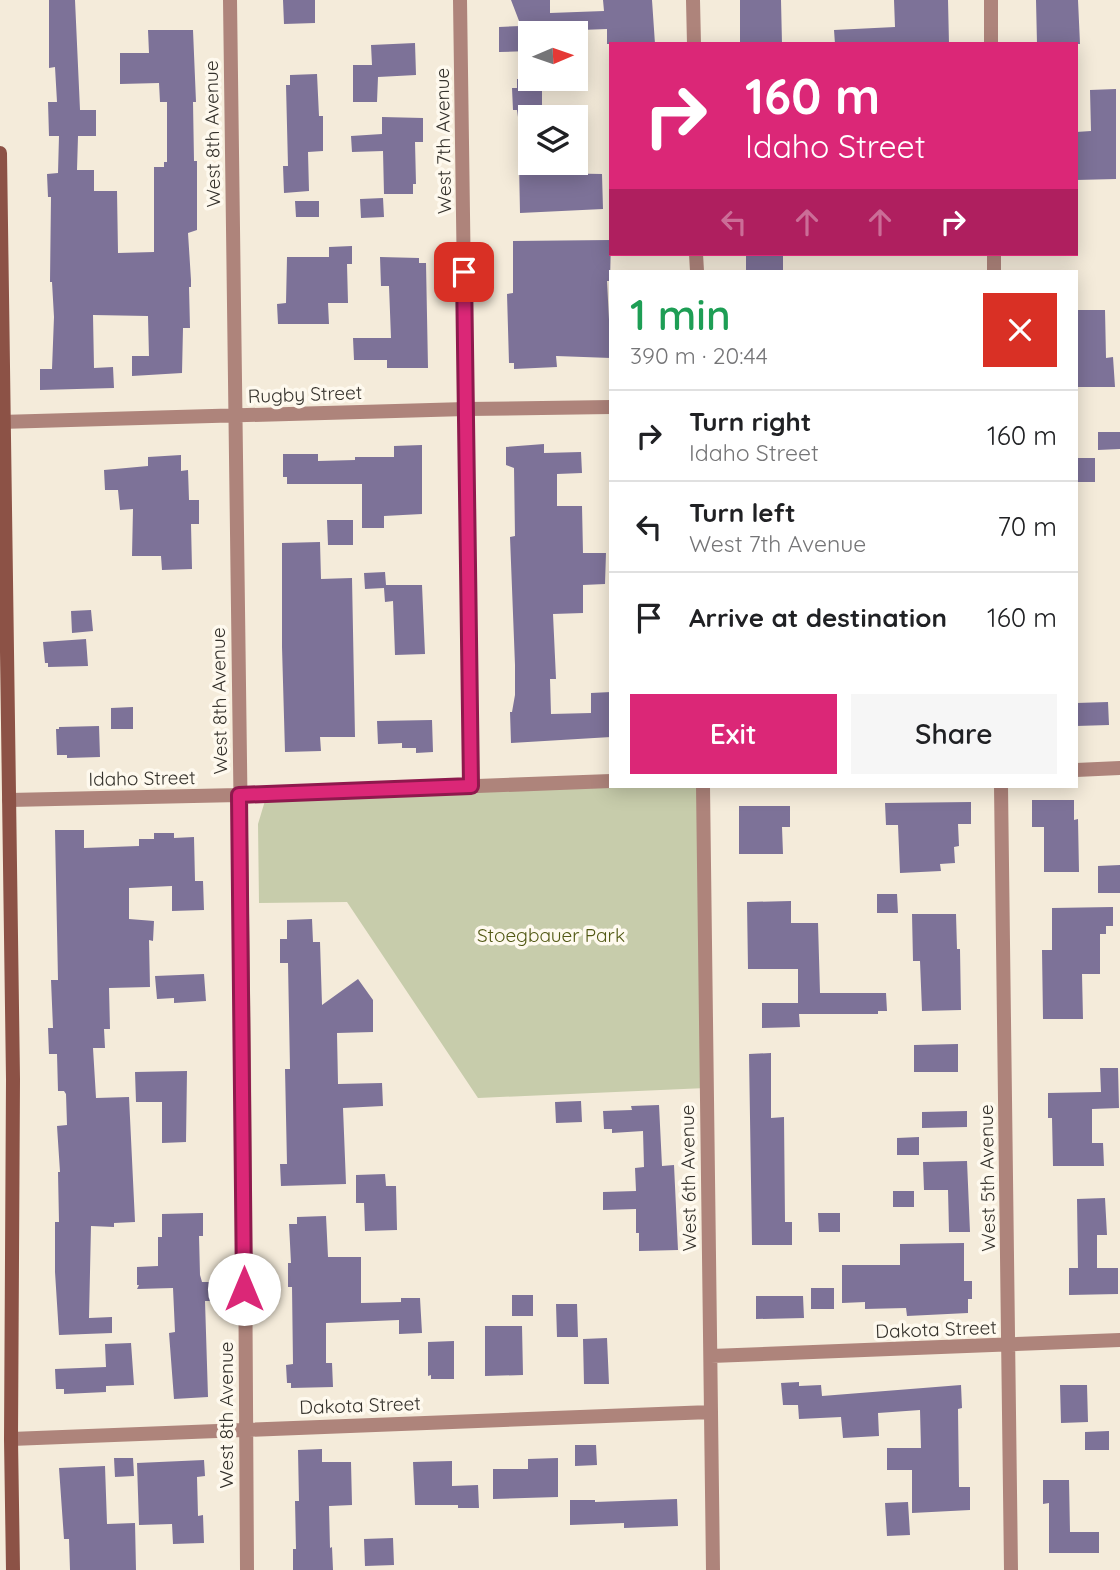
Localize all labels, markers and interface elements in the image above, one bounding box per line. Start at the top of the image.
north arrow [518,21,588,91]
map controls [518,21,588,175]
street label: West 8th Avenue [199,60,225,208]
text: 160 m [745,65,880,126]
street label: West 7th Avenue [430,68,456,214]
icon: right [630,70,721,161]
button: layers [518,105,588,175]
text: Idaho Street [745,126,925,166]
icon: left [715,203,753,241]
icon: ahead [788,203,826,241]
icon: ahead [861,203,899,241]
icon: right [934,203,972,241]
pin [434,242,494,302]
icon: arrive [445,253,483,291]
text: 1 min [630,288,731,341]
button: close [983,293,1057,367]
text: 390 m · 20:44 [630,341,768,370]
street label: Rugby Street [247,380,363,408]
text: Turn right [689,405,811,438]
icon: right [630,417,668,455]
text: 160 m [987,419,1057,452]
text: Idaho Street [689,438,819,467]
text: Turn left [689,496,796,529]
icon: left [630,508,668,546]
text: 70 m [997,510,1057,543]
text: West 7th Avenue [689,529,866,558]
icon: arrive [630,599,668,637]
text: Arrive at destination [689,601,947,634]
text: 160 m [987,601,1057,634]
street label: West 8th Avenue [206,627,232,775]
button: Exit [630,694,837,774]
button: Share [851,694,1057,774]
street label: Idaho Street [88,765,196,791]
park label: Stoegbauer Park [477,923,625,947]
street label: West 6th Avenue [675,1104,701,1252]
street label: West 5th Avenue [974,1104,1000,1252]
position arrow [207,1252,281,1326]
street label: Dakota Street [875,1315,997,1343]
street label: West 8th Avenue [214,1341,238,1489]
street label: Dakota Street [299,1391,421,1419]

